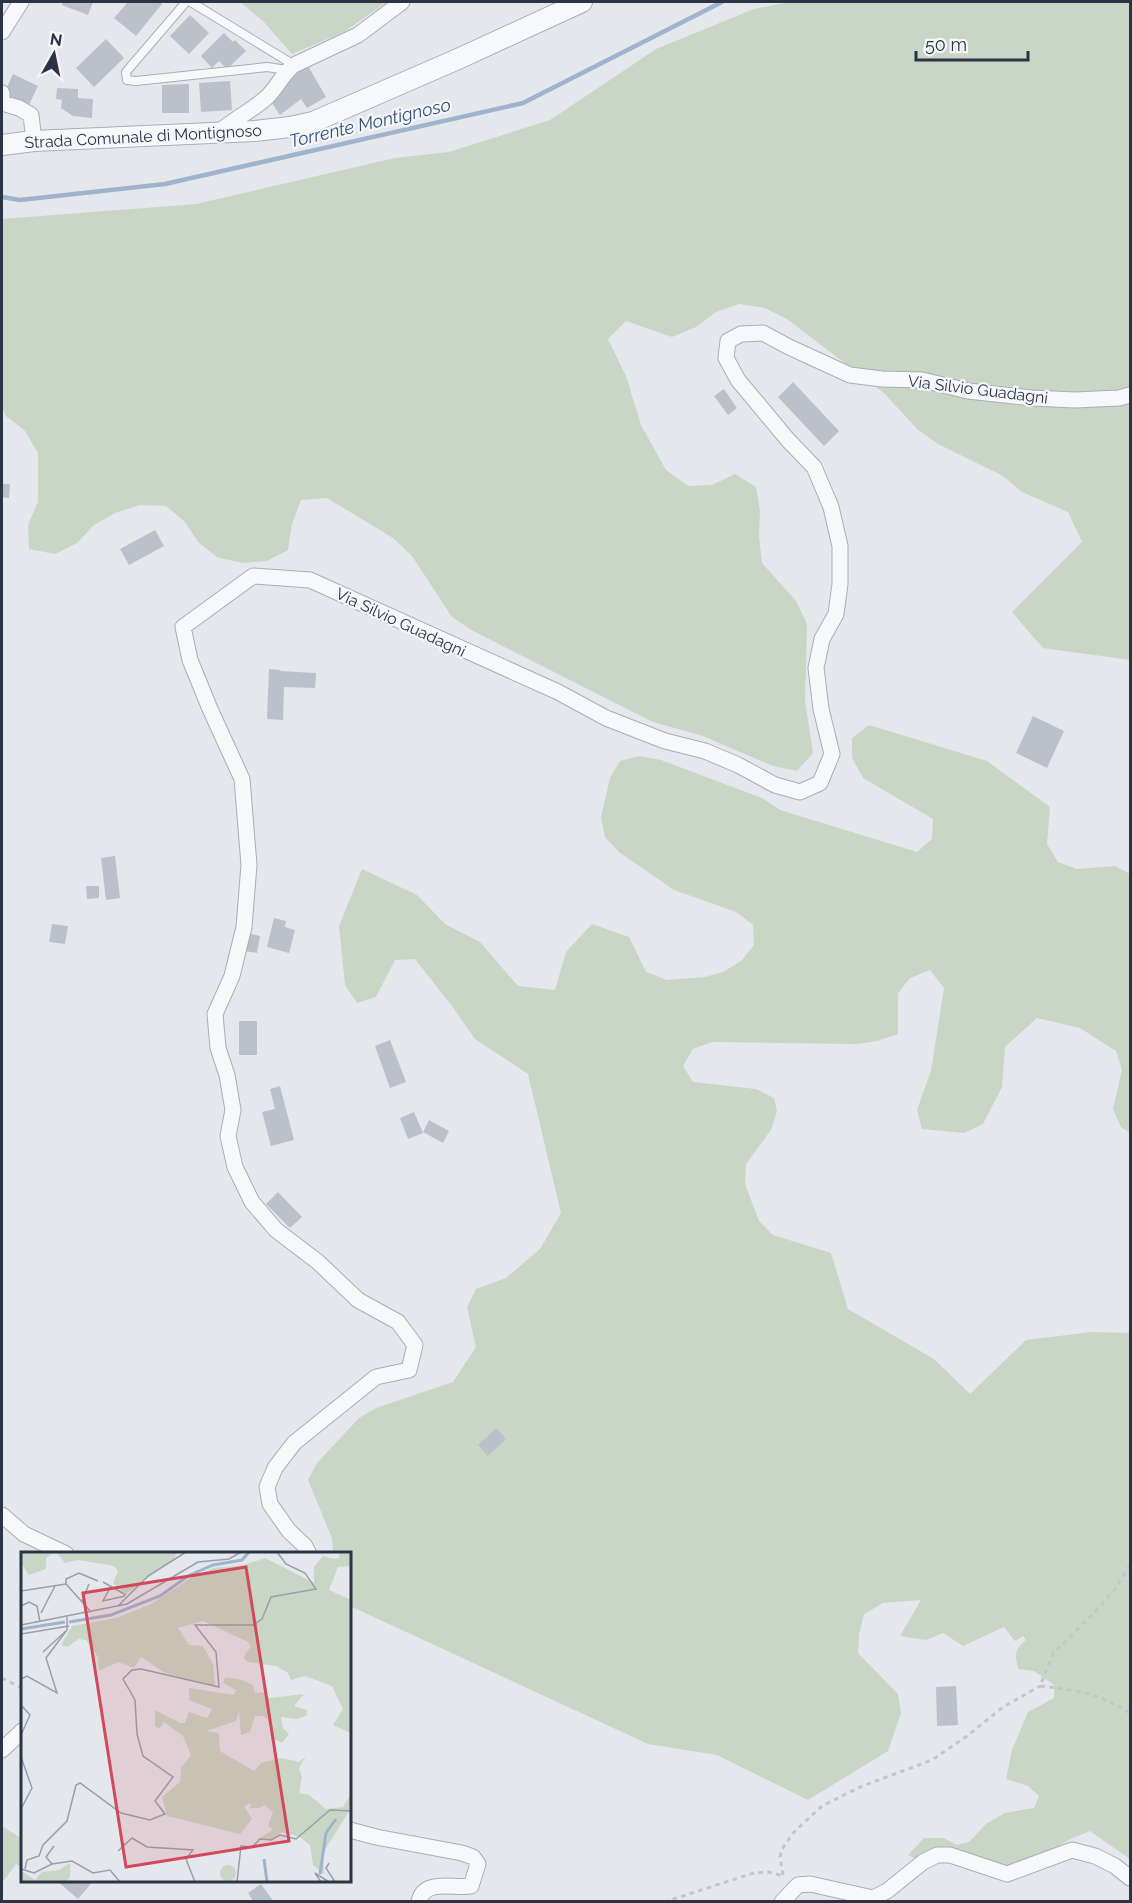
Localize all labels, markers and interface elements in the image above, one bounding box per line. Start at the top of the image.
north arrow [24,24,84,84]
scale bar [916,24,1028,62]
text: N [49,29,64,50]
text: 50 m [925,34,967,55]
water label: Torrente Montignoso [287,94,453,151]
street label: Strada Comunale di Montignoso [24,121,262,152]
street label: Via Silvio Guadagni [907,371,1049,408]
street label: Via Silvio Guadagni [333,584,469,661]
inset map [21,1552,351,1882]

